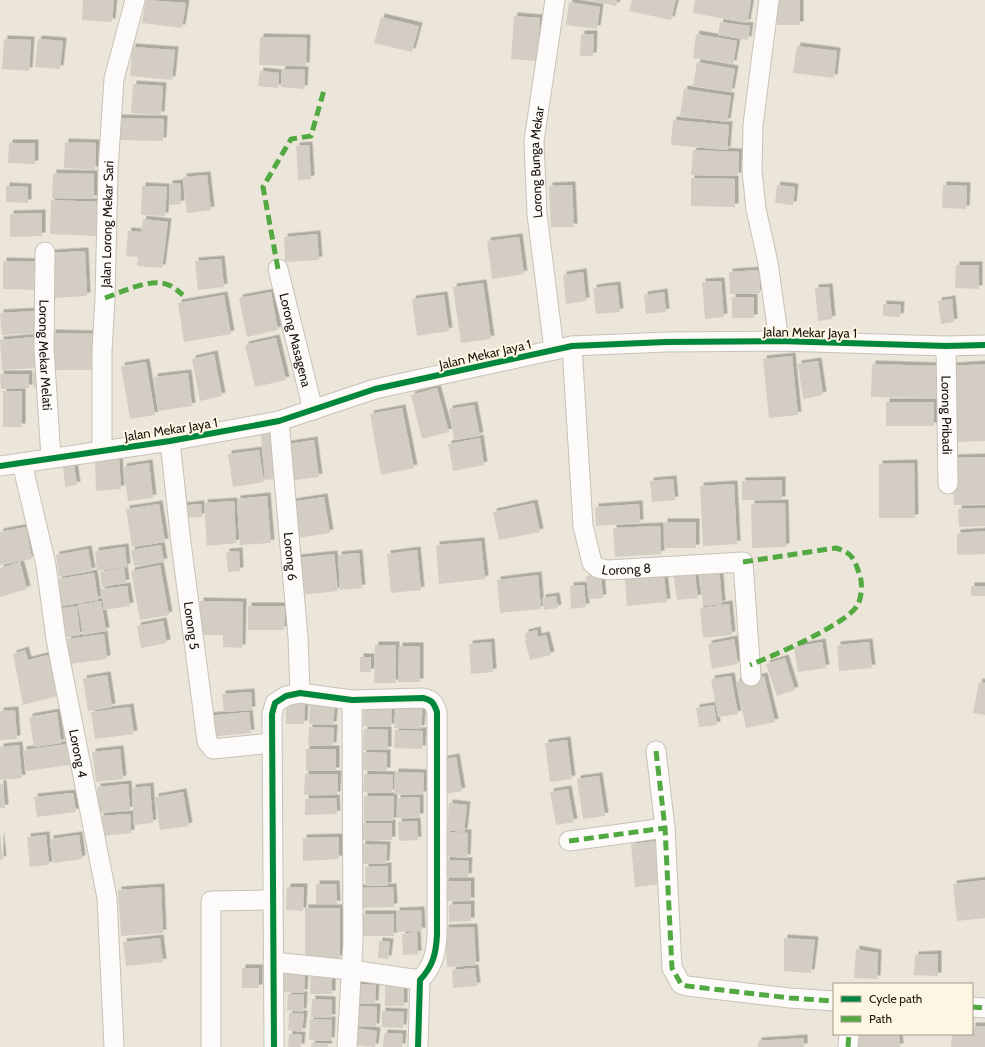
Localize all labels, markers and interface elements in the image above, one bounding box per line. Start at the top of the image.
street label: Lorong Bunga Mekar [526,104,547,219]
street label: Jalan Lorong Mekar Sari [97,160,117,289]
street label: Lorong Masagena [276,291,315,389]
street label: Lorong Mekar Melati [36,299,56,411]
street label: Jalan Mekar Jaya 1 [762,323,857,341]
street label: Jalan Mekar Jaya 1 [436,336,533,373]
street label: Lorong Pribadi [938,375,956,455]
street label: Jalan Mekar Jaya 1 [122,414,219,444]
street label: Lorong 6 [281,531,301,581]
street label: Lorong 8 [601,559,652,578]
street label: Lorong 5 [181,601,203,651]
street label: Lorong 4 [66,728,91,779]
legend [833,983,973,1035]
text: Cycle path [869,991,922,1006]
text: Path [869,1011,892,1026]

